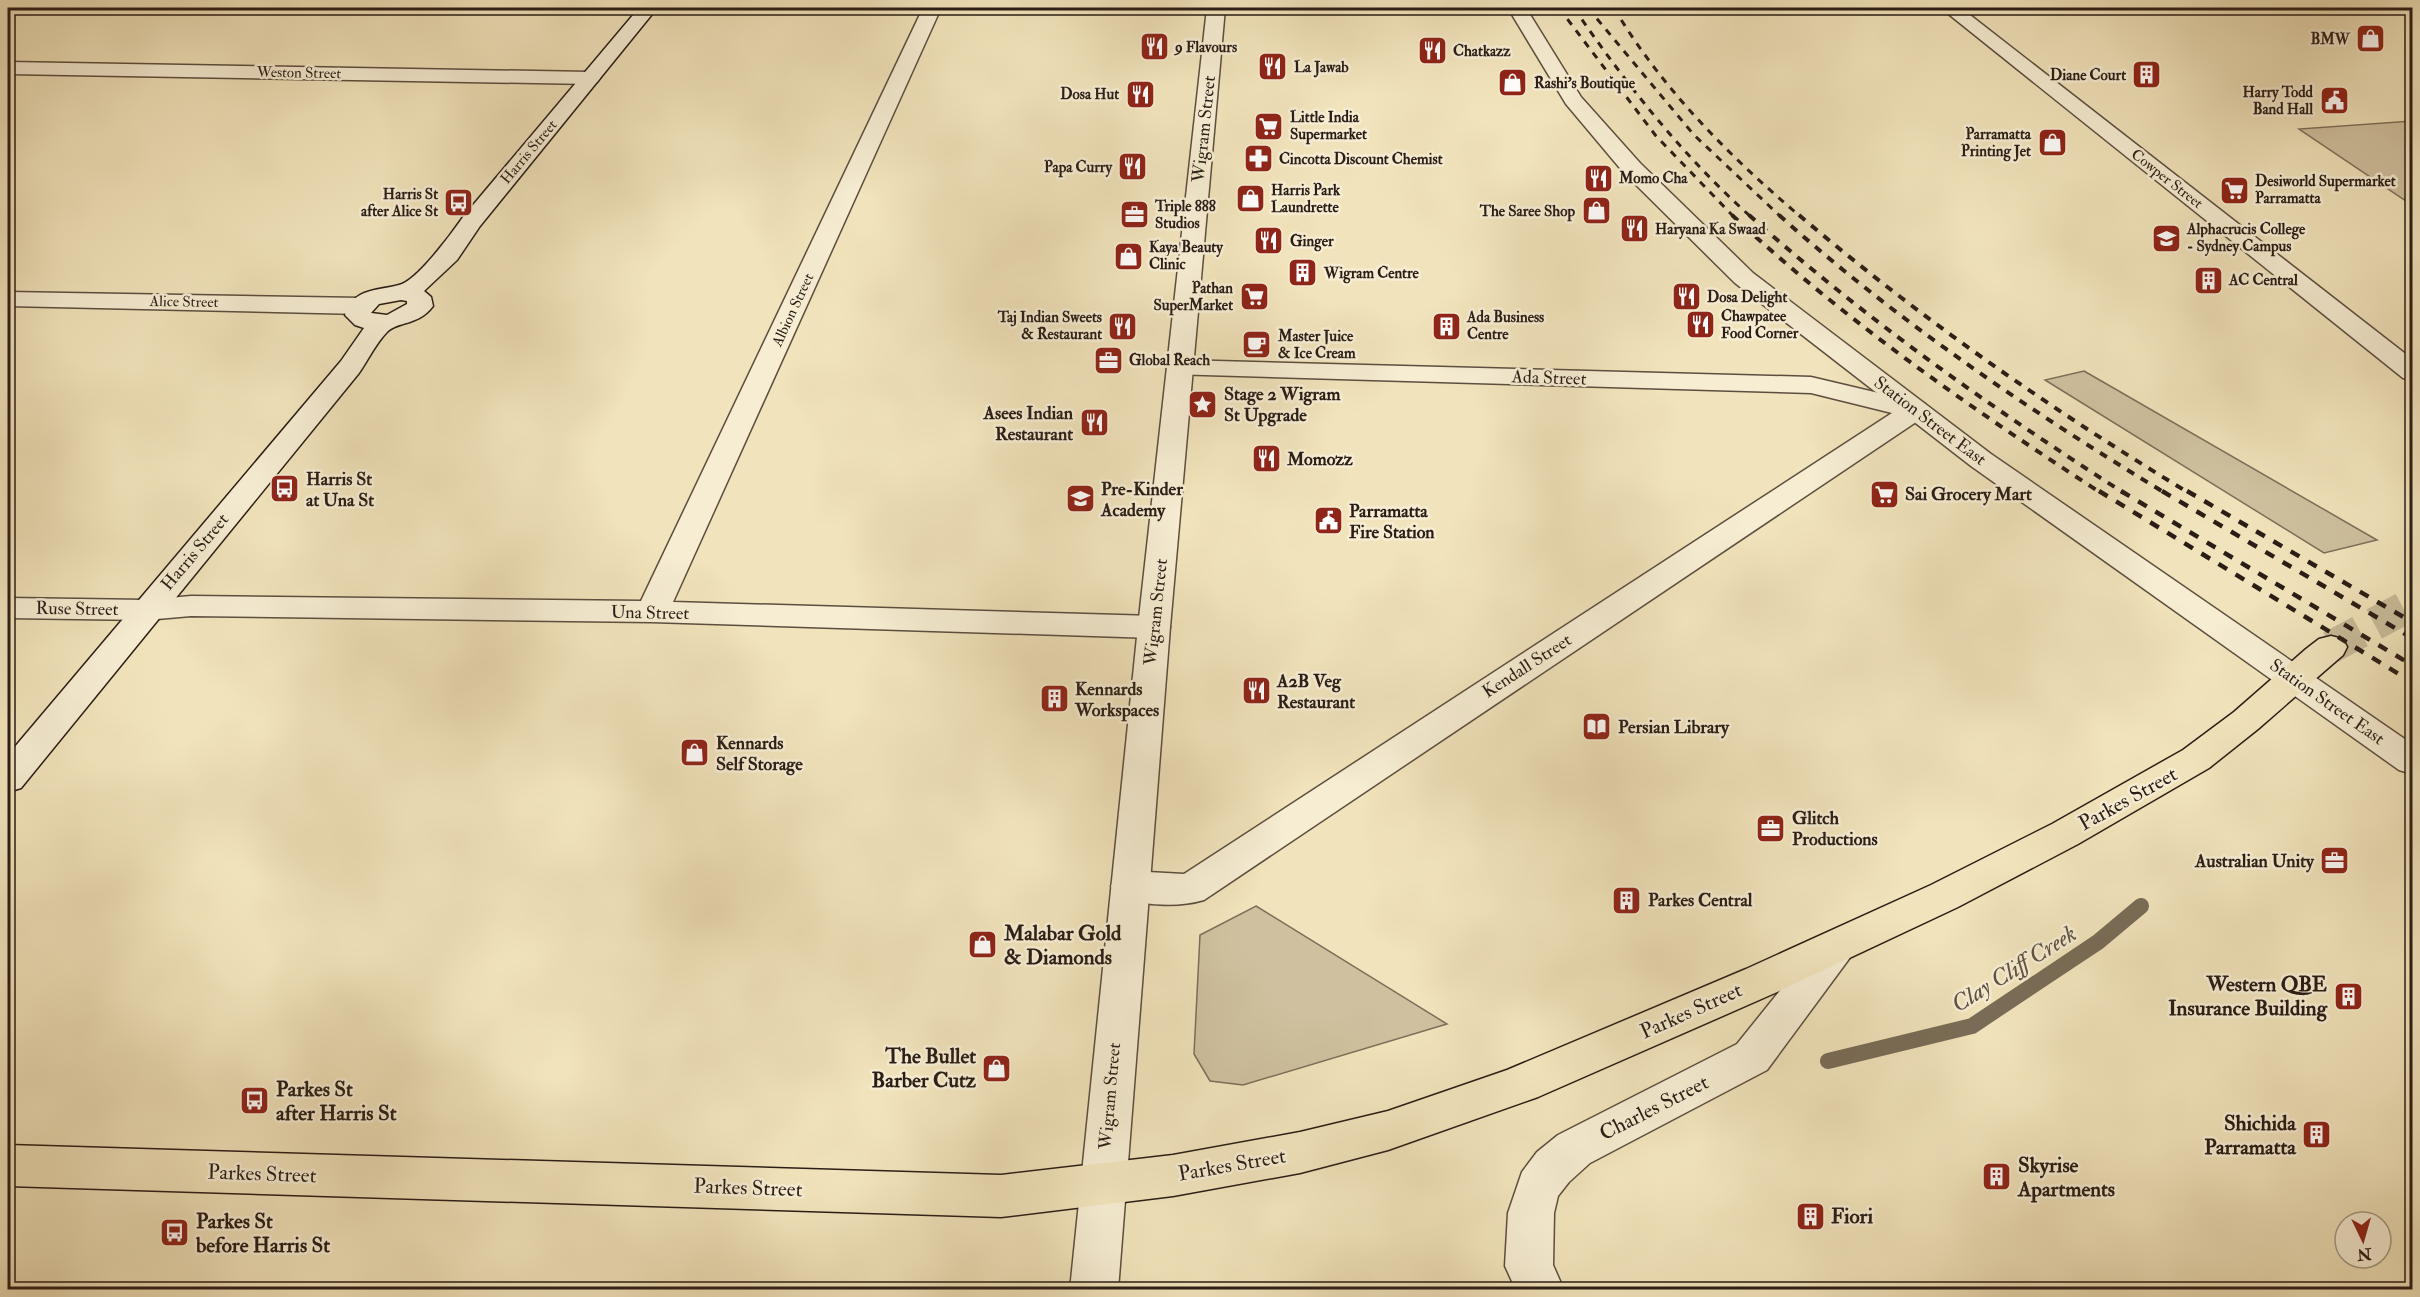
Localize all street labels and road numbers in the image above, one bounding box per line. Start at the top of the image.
street label: Weston Street [256,63,341,83]
street label: Wigram Street [1187,74,1221,185]
street label: Harris Street [497,116,561,188]
street label: Cowper Street [2127,145,2207,214]
street label: Albion Street [767,270,818,351]
street label: Alice Street [148,292,219,312]
street label: Ada Street [1510,365,1587,391]
street label: Station Street East [1869,371,1991,471]
street label: Harris Street [156,509,234,595]
street label: Wigram Street [1139,557,1173,668]
street label: Ruse Street [35,597,119,621]
street label: Una Street [611,601,690,625]
street label: Kendall Street [1478,629,1576,703]
street label: Station Street East [2265,654,2389,750]
street label: Parkes Street [2074,761,2182,837]
street label: Parkes Street [1636,976,1746,1045]
street label: Wigram Street [1094,1041,1126,1151]
street label: Charles Street [1595,1069,1713,1147]
street label: Parkes Street [1176,1142,1288,1188]
street label: Parkes Street [207,1159,317,1189]
street label: Parkes Street [693,1173,803,1203]

